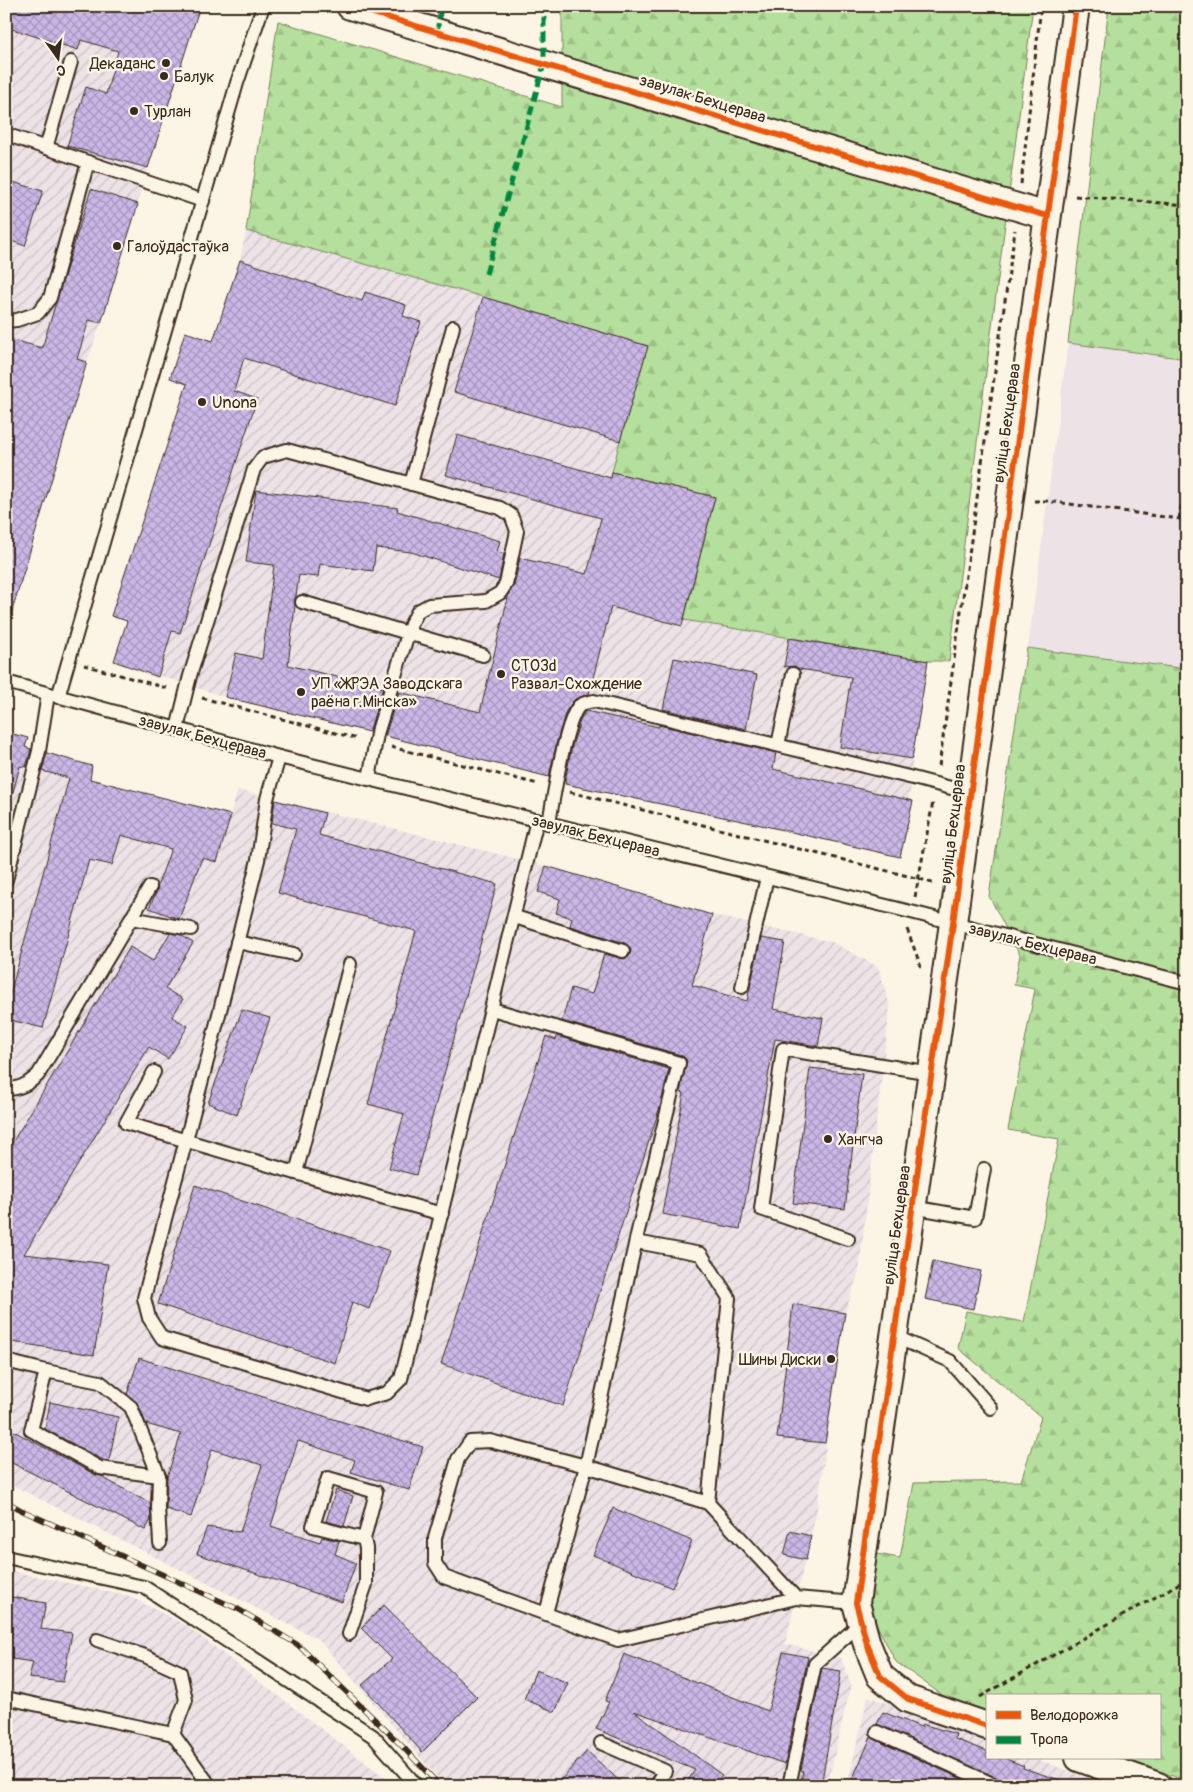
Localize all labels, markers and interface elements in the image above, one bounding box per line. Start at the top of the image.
north arrow [32,32,82,82]
place label: Декаданс [89,54,156,74]
marker: Декаданс [160,57,172,69]
text: С [54,61,67,80]
place label: Балук [174,67,215,87]
marker: Балук [158,70,170,82]
street label: завулак Бехцерава [637,70,768,128]
place label: Турлан [144,102,191,122]
marker: Турлан [128,105,140,117]
place label: Галоўдастаўка [127,237,229,257]
marker: Галоўдастаўка [111,240,123,252]
street label: вуліца Бехцерава [989,362,1025,484]
place label: Unona [212,393,257,413]
marker: Unona [196,396,208,408]
place label: СТО3d Развал-Схождение [511,656,642,694]
marker: СТО3d Развал-Схождение [495,668,507,680]
place label: УП «ЖРЭА Заводскага раёна г.Мінска» [311,674,462,712]
marker: УП «ЖРЭА Заводскага раёна г.Мінска» [295,686,307,698]
street label: завулак Бехцерава [137,710,269,764]
street label: вуліца Бехцерава [936,763,970,885]
street label: завулак Бехцерава [530,810,662,862]
street label: завулак Бехцерава [967,918,1099,970]
place label: Хангча [838,1130,883,1150]
marker: Хангча [822,1133,834,1145]
street label: вуліца Бехцерава [879,1164,915,1286]
place label: Шины Диски [739,1350,821,1370]
marker: Шины Диски [825,1353,837,1365]
legend [986,1694,1160,1760]
text: Велодорожка [1030,1706,1118,1725]
text: Тропа [1030,1730,1068,1749]

